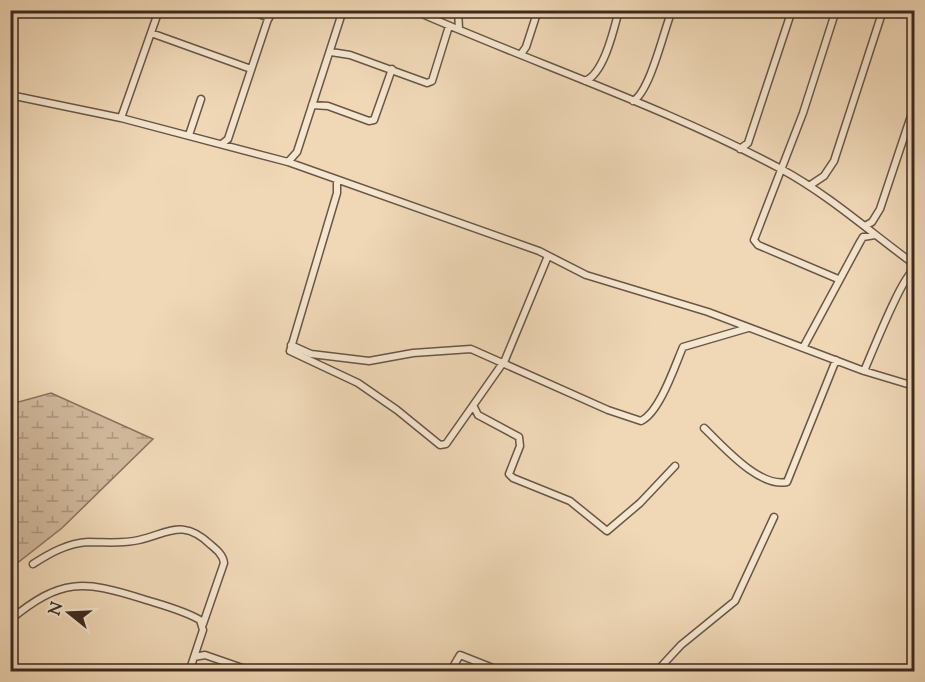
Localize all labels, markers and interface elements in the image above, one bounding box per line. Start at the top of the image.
north arrow [39,583,99,643]
text: N [44,599,70,619]

